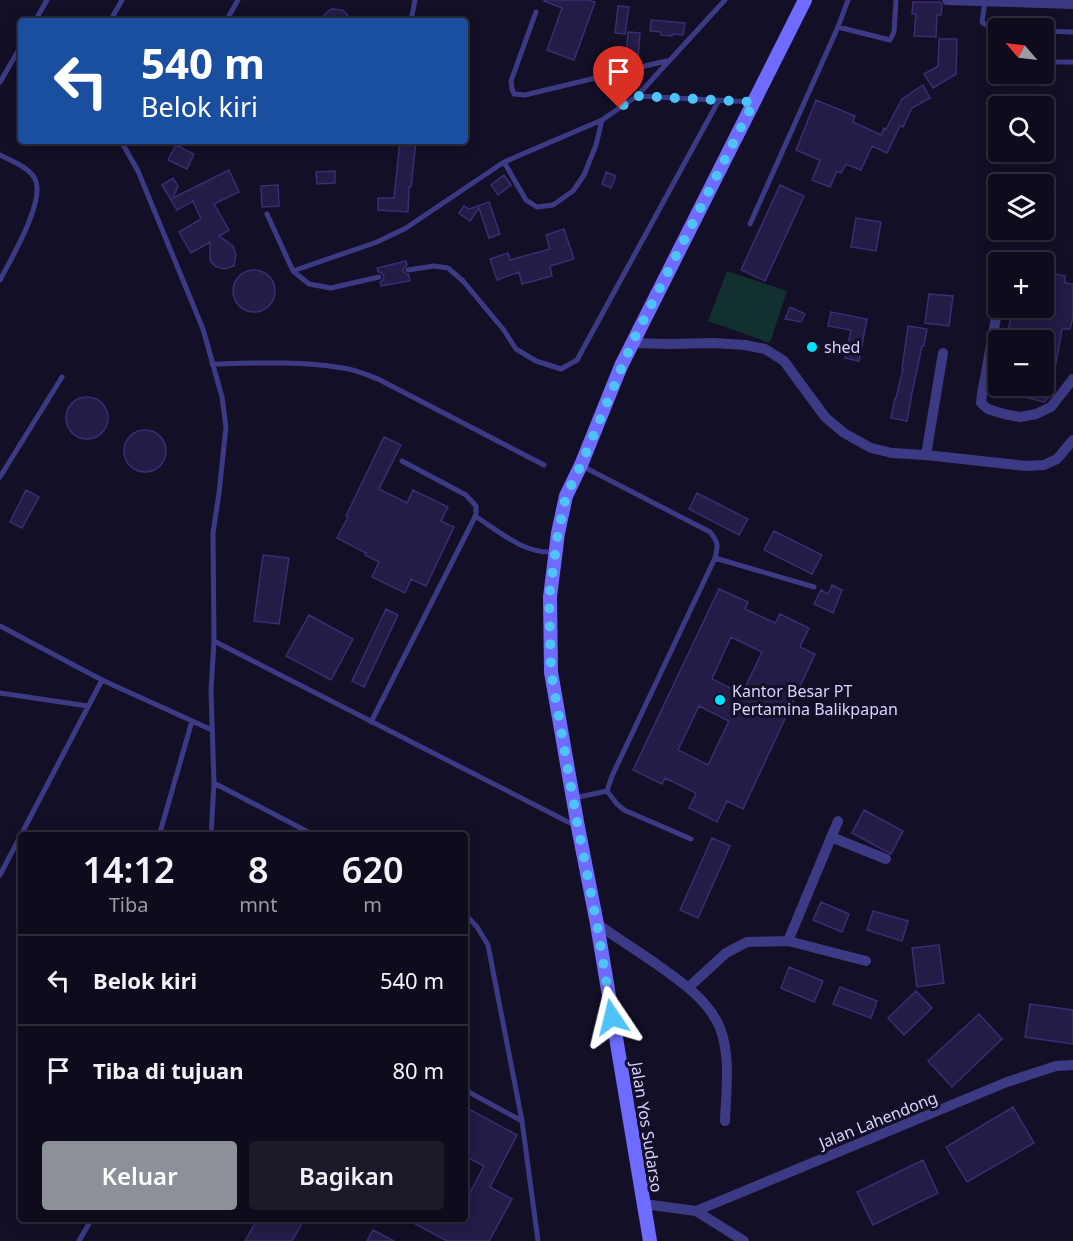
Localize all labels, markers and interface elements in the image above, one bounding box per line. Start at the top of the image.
north arrow [988,18,1054,84]
map controls [988,18,1054,396]
text: 540 m [141,34,265,91]
icon: left [42,42,120,120]
pin [593,46,644,108]
icon: arrive [602,55,635,88]
text: Belok kiri [141,88,258,125]
button: search [988,96,1054,162]
button: layers [988,174,1054,240]
button: + [988,252,1054,318]
button: − [988,330,1054,396]
place label: shed [824,336,860,358]
marker: shed [805,340,819,354]
place label: Kantor Besar PT Pertamina Balikpapan [732,680,898,720]
marker: Kantor Besar PT Pertamina Balikpapan [713,693,727,707]
text: 14:12 [82,845,175,894]
text: 8 [248,845,269,894]
text: 620 [342,845,404,894]
text: Tiba [109,891,148,918]
text: mnt [239,891,277,918]
text: m [363,891,382,918]
icon: left [42,964,75,997]
text: Belok kiri [93,965,197,995]
text: 540 m [380,965,444,995]
position arrow [580,985,644,1049]
icon: arrive [42,1054,75,1087]
text: Tiba di tujuan [93,1055,243,1085]
text: 80 m [393,1055,444,1085]
street label: Jalan Yos Sudarso [626,1058,668,1194]
street label: Jalan Lahendong [814,1086,940,1155]
button: Keluar [42,1141,237,1210]
button: Bagikan [249,1141,444,1210]

